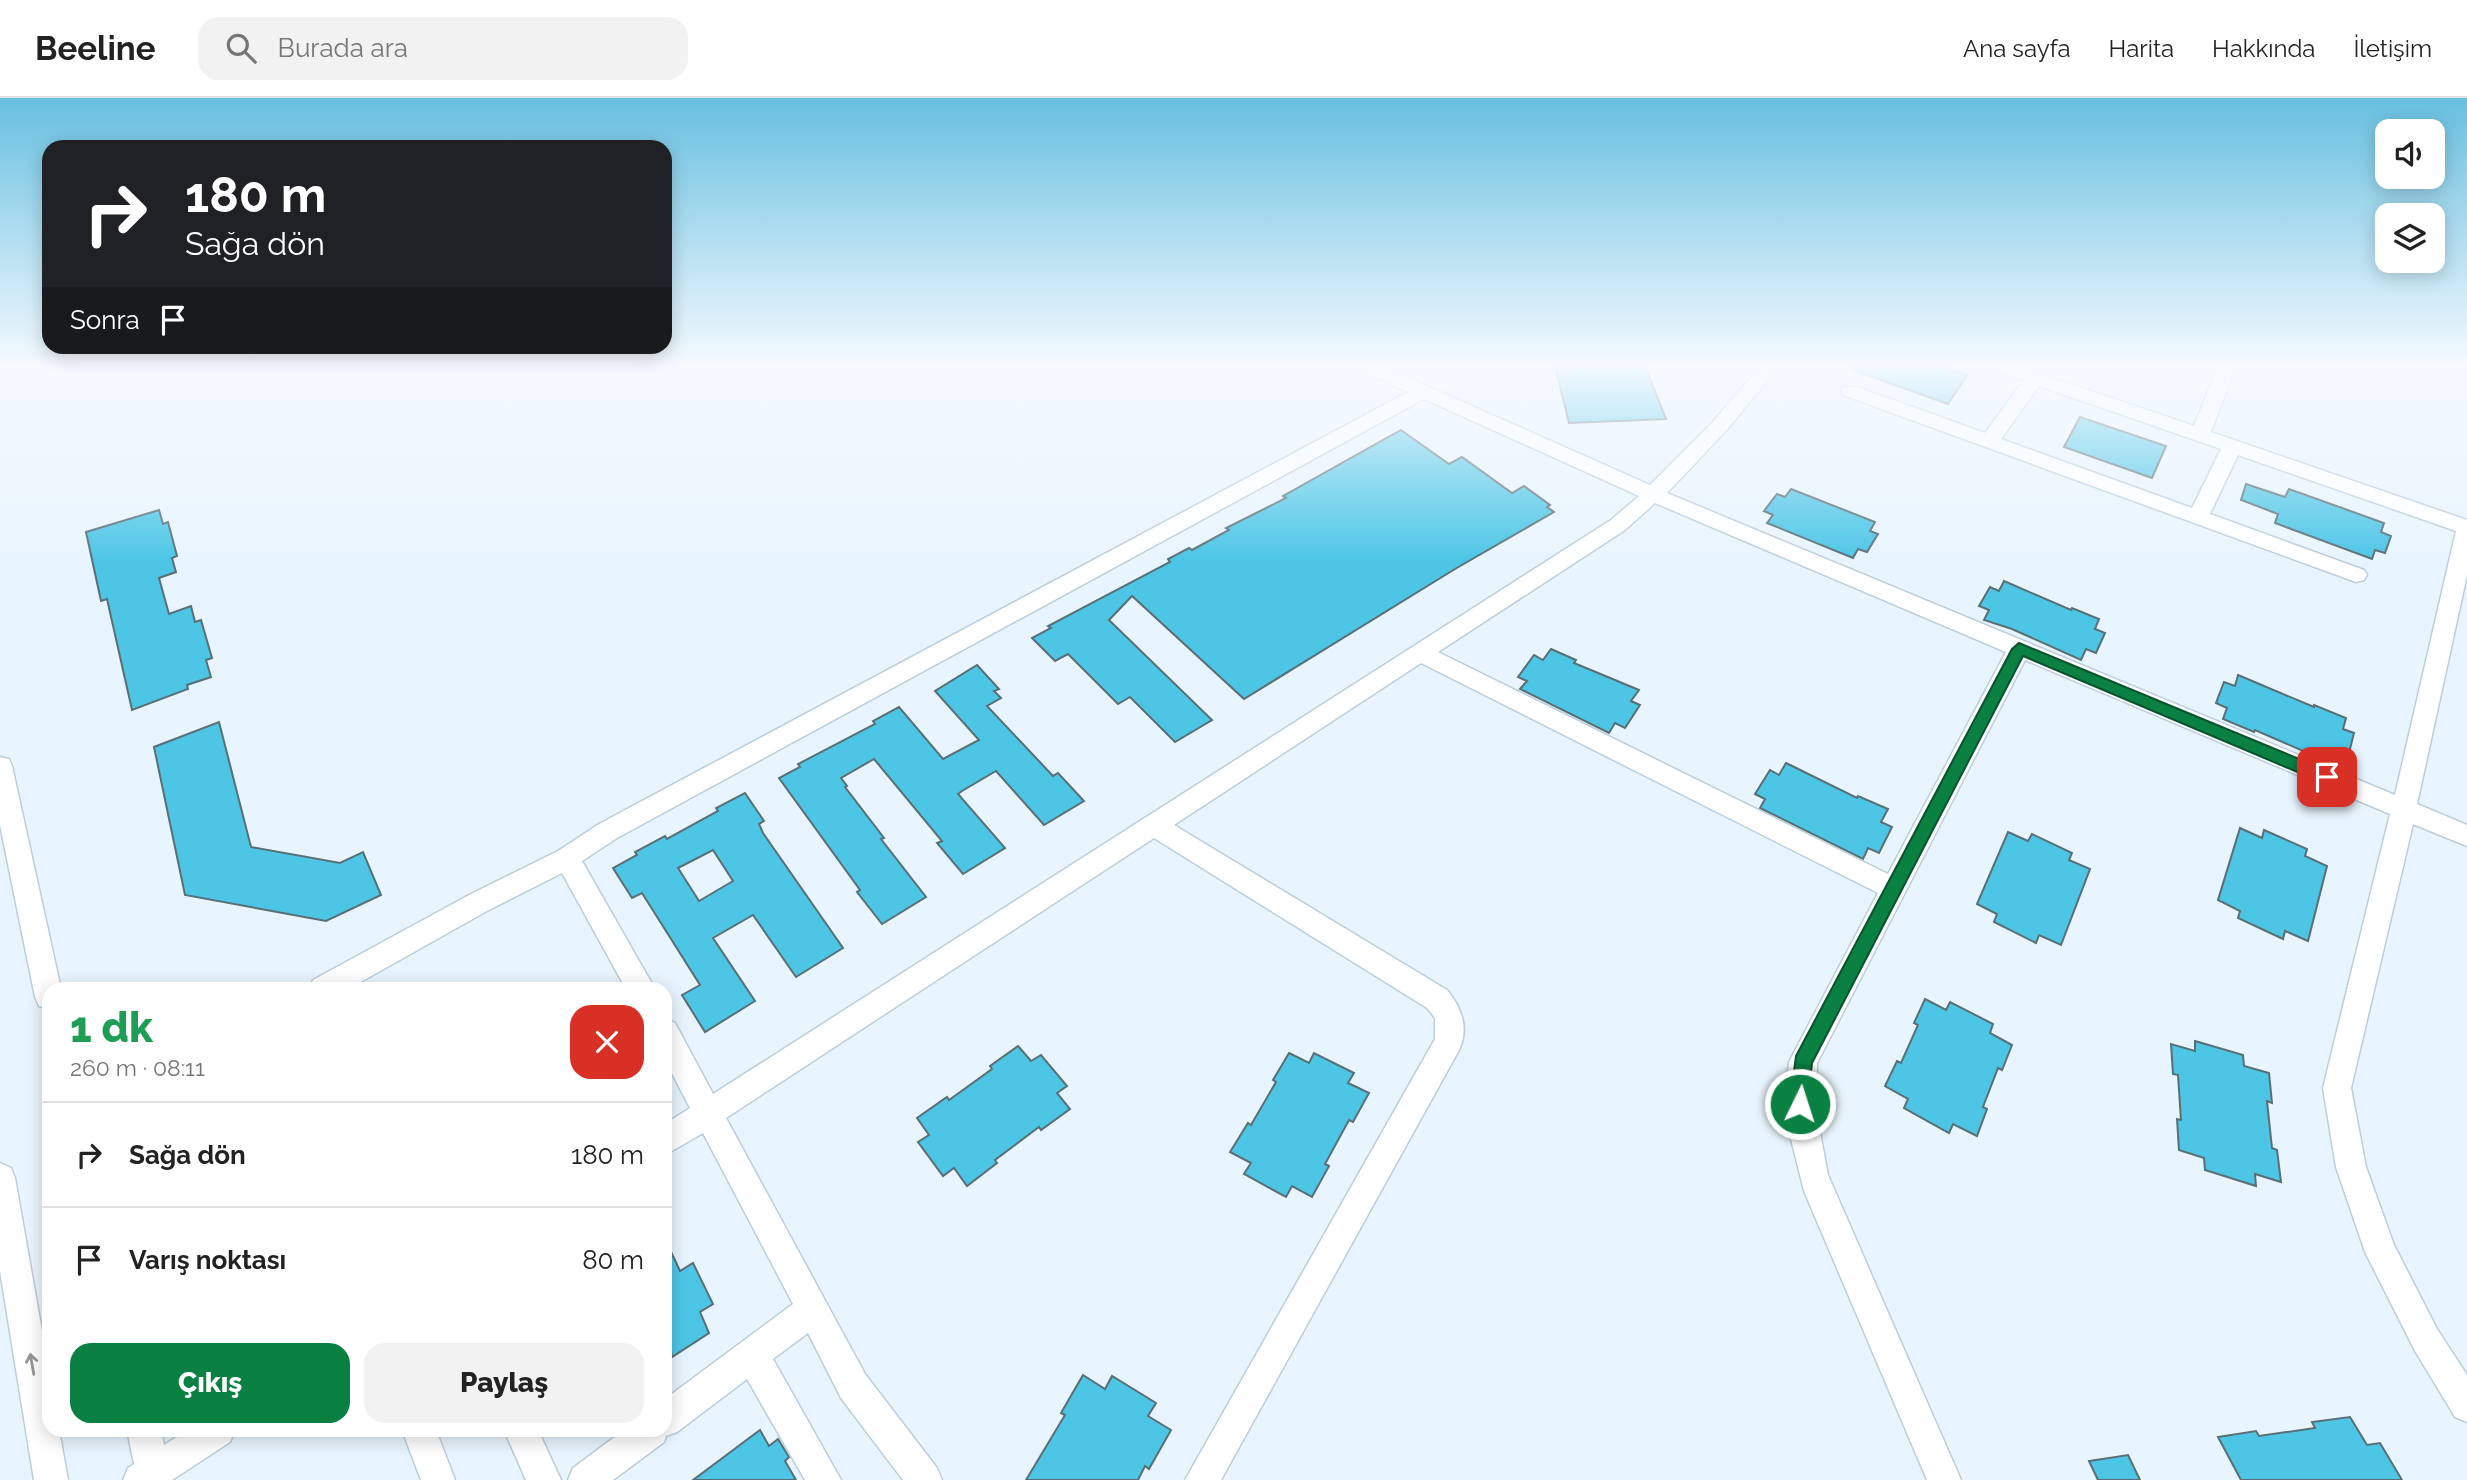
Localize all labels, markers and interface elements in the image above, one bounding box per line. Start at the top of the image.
search box [198,17,688,80]
text: Beeline [35,29,156,68]
icon: search [222,29,260,67]
text: Burada ara [278,33,408,63]
text: Ana sayfa [1963,34,2071,63]
text: Harita [2109,34,2174,63]
text: Hakkında [2212,34,2315,63]
text: İletişim [2353,34,2432,63]
map controls [2375,119,2445,273]
button: sound [2375,119,2445,189]
text: 180 m [185,166,326,223]
icon: right [70,168,161,259]
button: layers [2375,203,2445,273]
text: Sağa dön [185,225,325,262]
icon: arrive [154,301,192,339]
text: Sonra [70,305,140,335]
pin [2297,747,2357,807]
icon: arrive [2308,758,2346,796]
text: 1 dk [70,1003,153,1052]
button: close [570,1005,644,1079]
text: 260 m · 08:11 [70,1054,205,1081]
position arrow [1763,1067,1837,1141]
icon: right [70,1136,108,1174]
text: Sağa dön [129,1140,246,1170]
text: 180 m [571,1140,644,1170]
icon: arrive [70,1241,108,1279]
text: Varış noktası [129,1245,286,1275]
text: 80 m [582,1245,644,1275]
button: Çıkış [70,1343,350,1423]
button: Paylaş [364,1343,644,1423]
one-way arrow [25,1353,38,1376]

